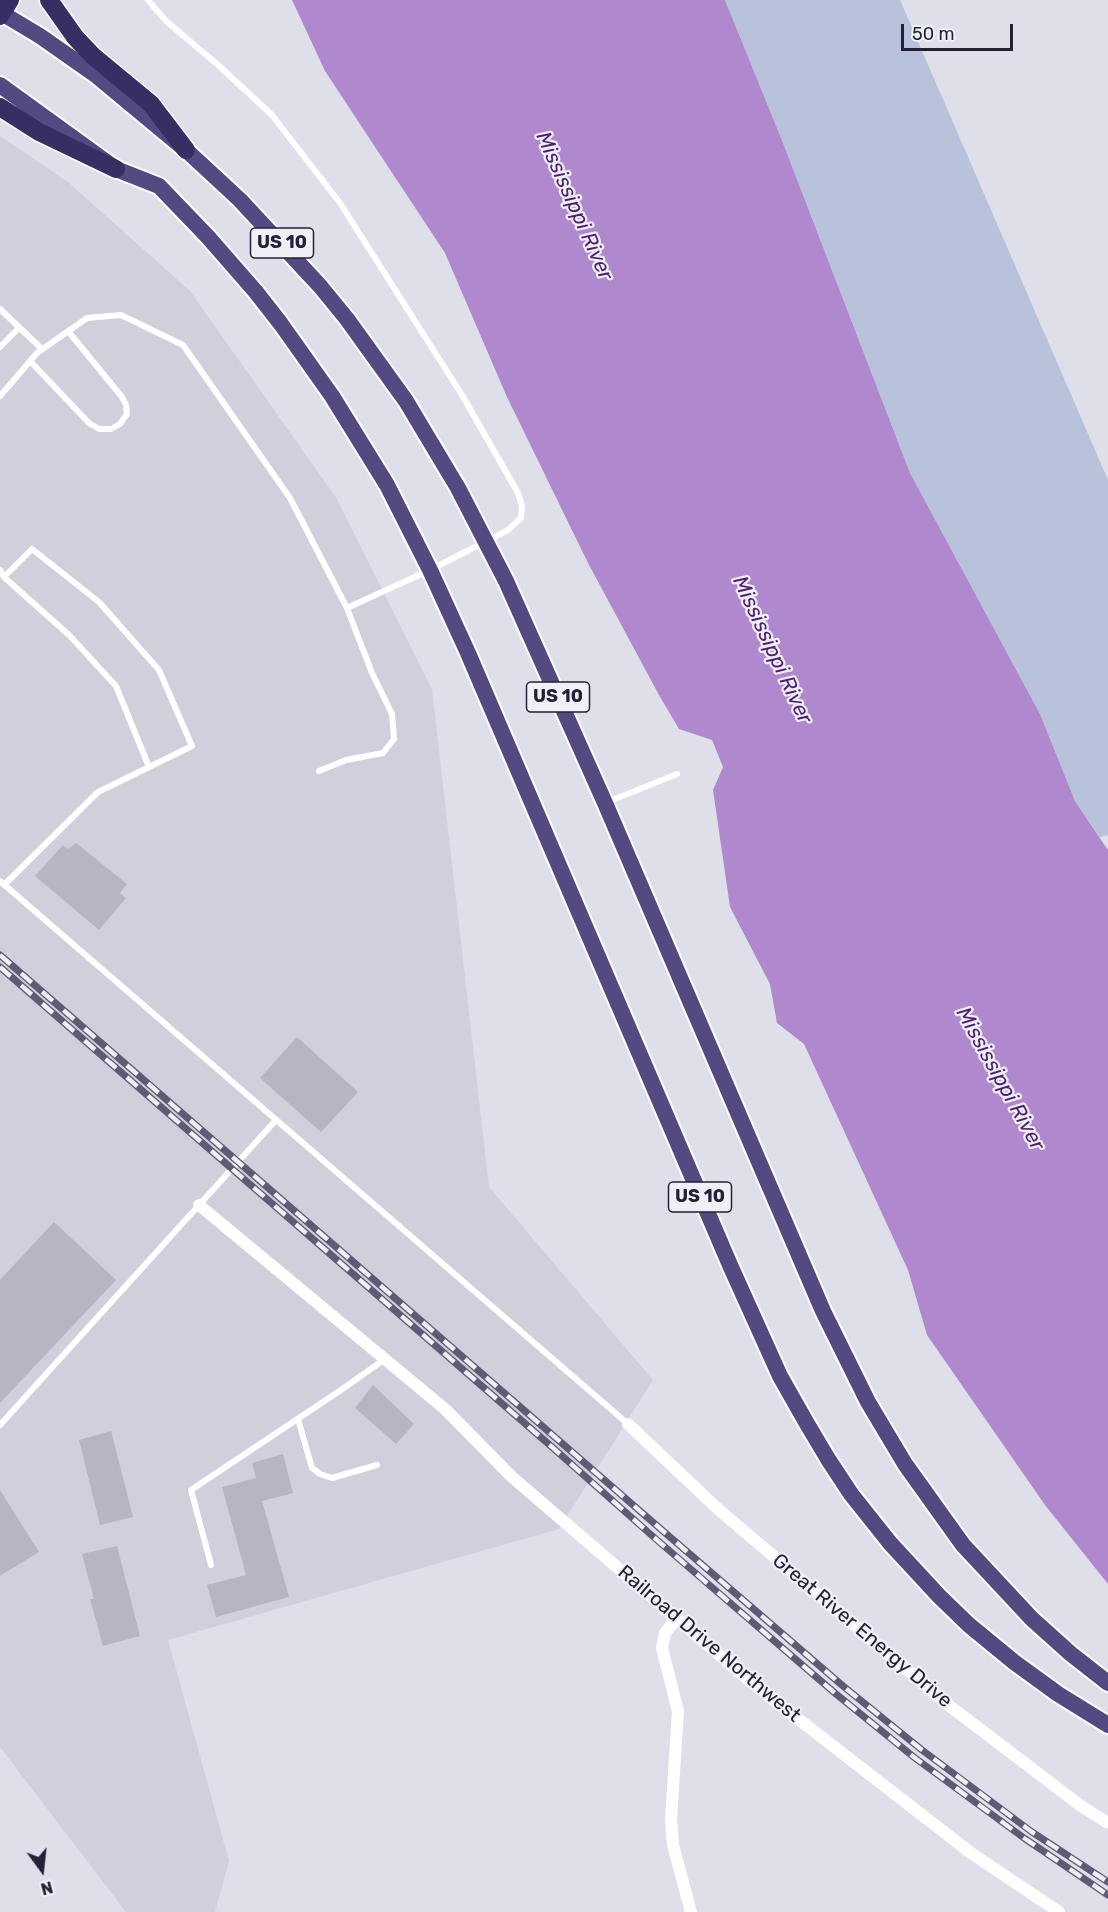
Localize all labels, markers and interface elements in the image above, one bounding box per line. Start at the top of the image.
scale bar [904,12,1016,50]
text: 50 m [912,23,955,45]
water label: Mississippi River [530,128,618,284]
road number: US 10 [250,228,314,258]
water label: Mississippi River [727,572,817,728]
road number: US 10 [526,682,590,712]
water label: Mississippi River [950,1003,1050,1155]
road number: US 10 [668,1182,732,1212]
street label: Great River Energy Drive [767,1549,957,1713]
street label: Railroad Drive Northwest [613,1560,805,1728]
north arrow [12,1840,72,1900]
text: N [39,1877,55,1899]

